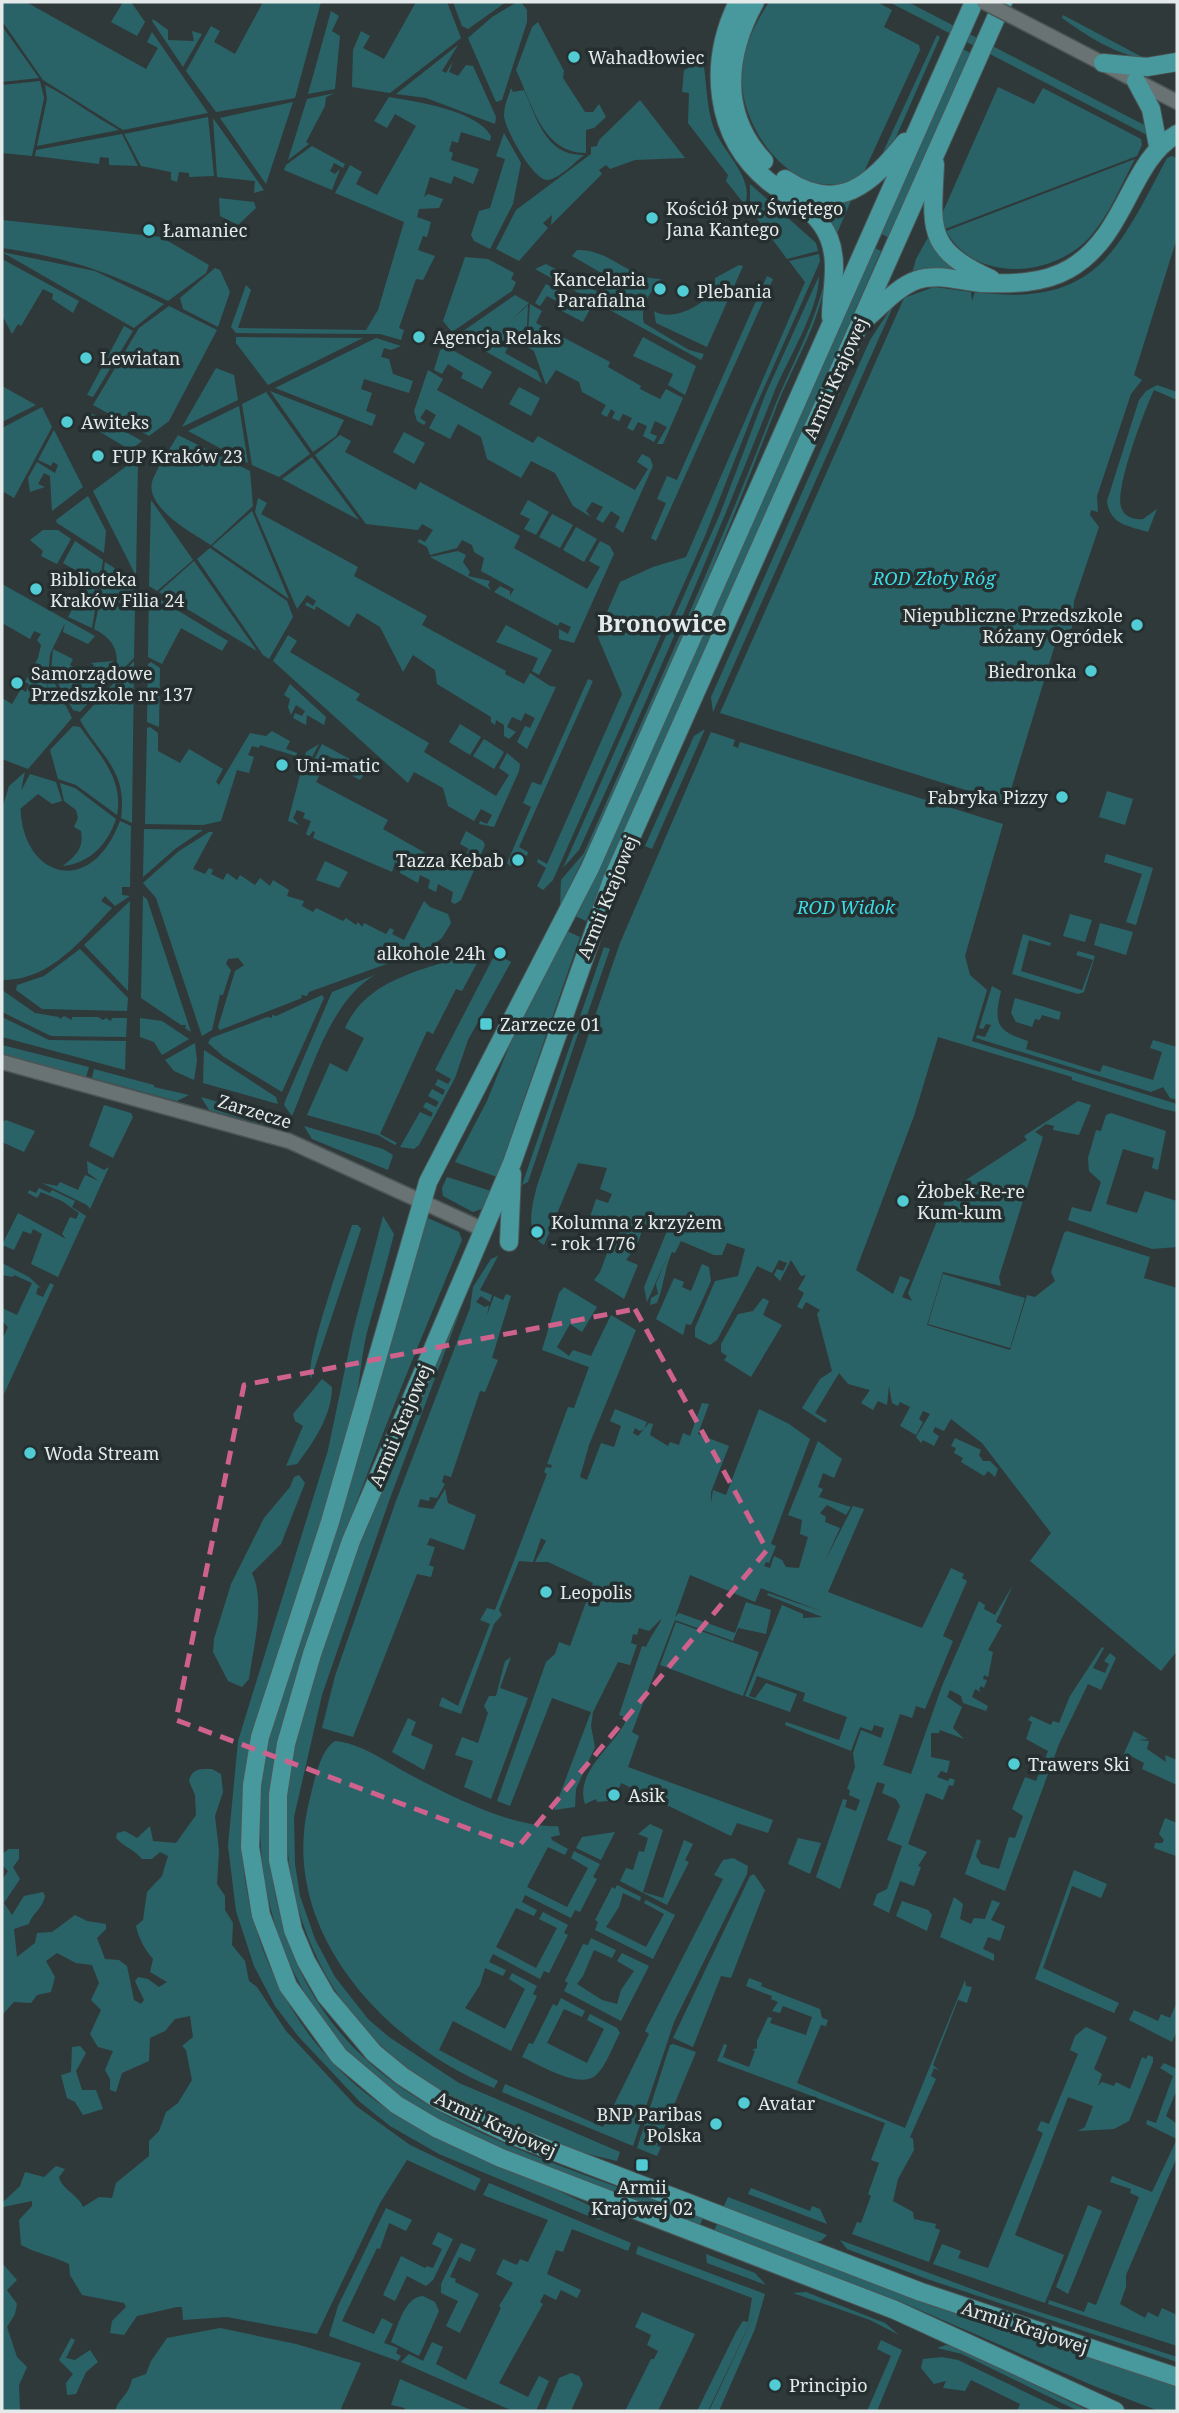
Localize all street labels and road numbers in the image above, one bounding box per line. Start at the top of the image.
street label: Armii Krajowej [797,313,873,443]
street label: Armii Krajowej [571,832,643,962]
street label: Zarzecze [215,1088,295,1134]
street label: Armii Krajowej [363,1360,437,1490]
street label: Armii Krajowej [431,2085,561,2163]
street label: Armii Krajowej [959,2295,1091,2359]

